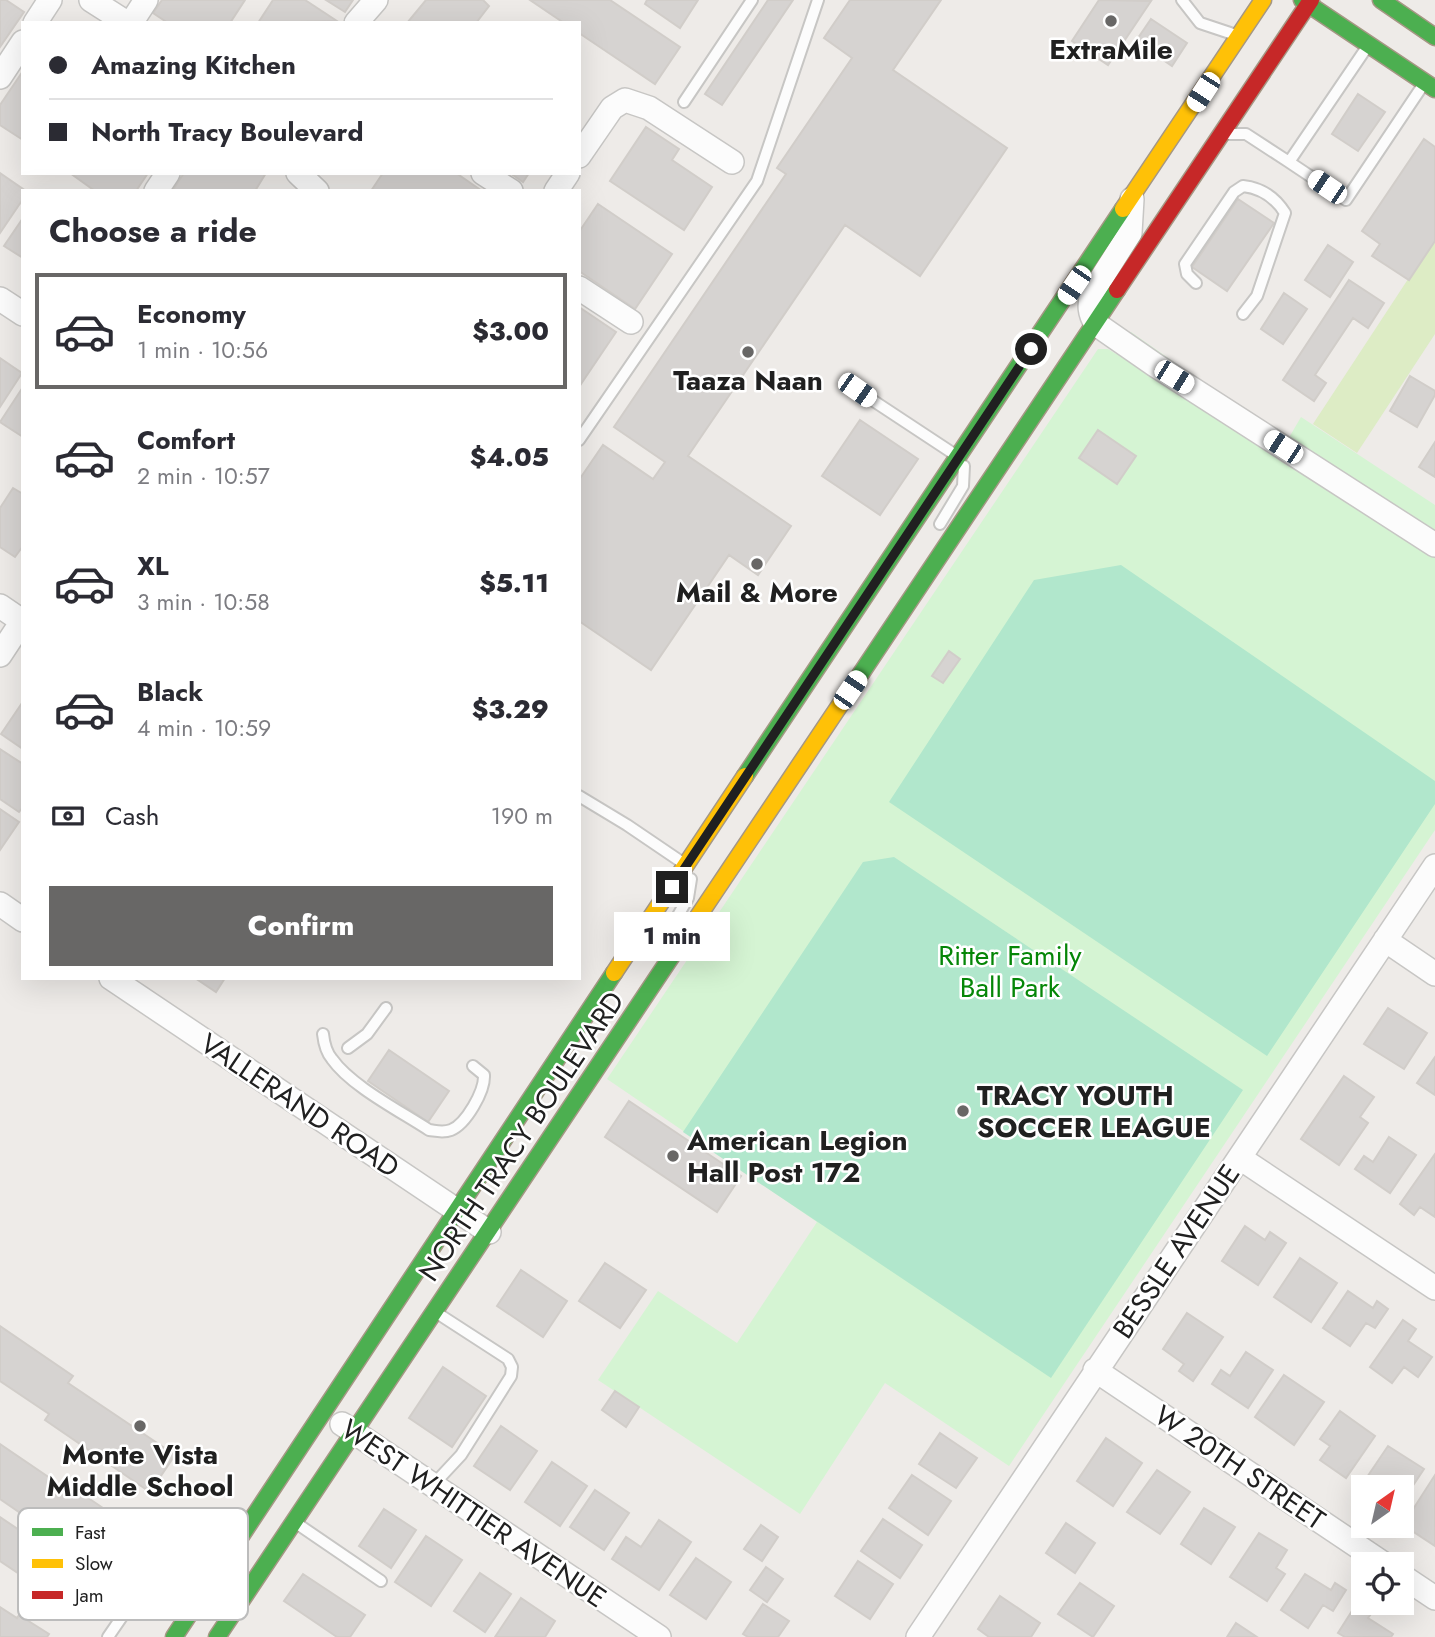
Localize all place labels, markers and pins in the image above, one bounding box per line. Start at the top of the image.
marker: ExtraMile [1103,13,1119,29]
place label: ExtraMile [1049,29,1173,70]
marker: Taaza Naan [740,344,756,360]
place label: Taaza Naan [673,360,823,401]
marker: Mail & More [749,556,765,572]
place label: Mail & More [676,572,838,613]
place label: TRACY YOUTH SOCCER LEAGUE [977,1075,1211,1148]
marker: TRACY YOUTH SOCCER LEAGUE [955,1103,971,1119]
place label: American Legion Hall Post 172 [686,1120,908,1193]
marker: American Legion Hall Post 172 [665,1148,681,1164]
marker: Monte Vista Middle School [132,1418,148,1434]
place label: Monte Vista Middle School [46,1434,234,1507]

